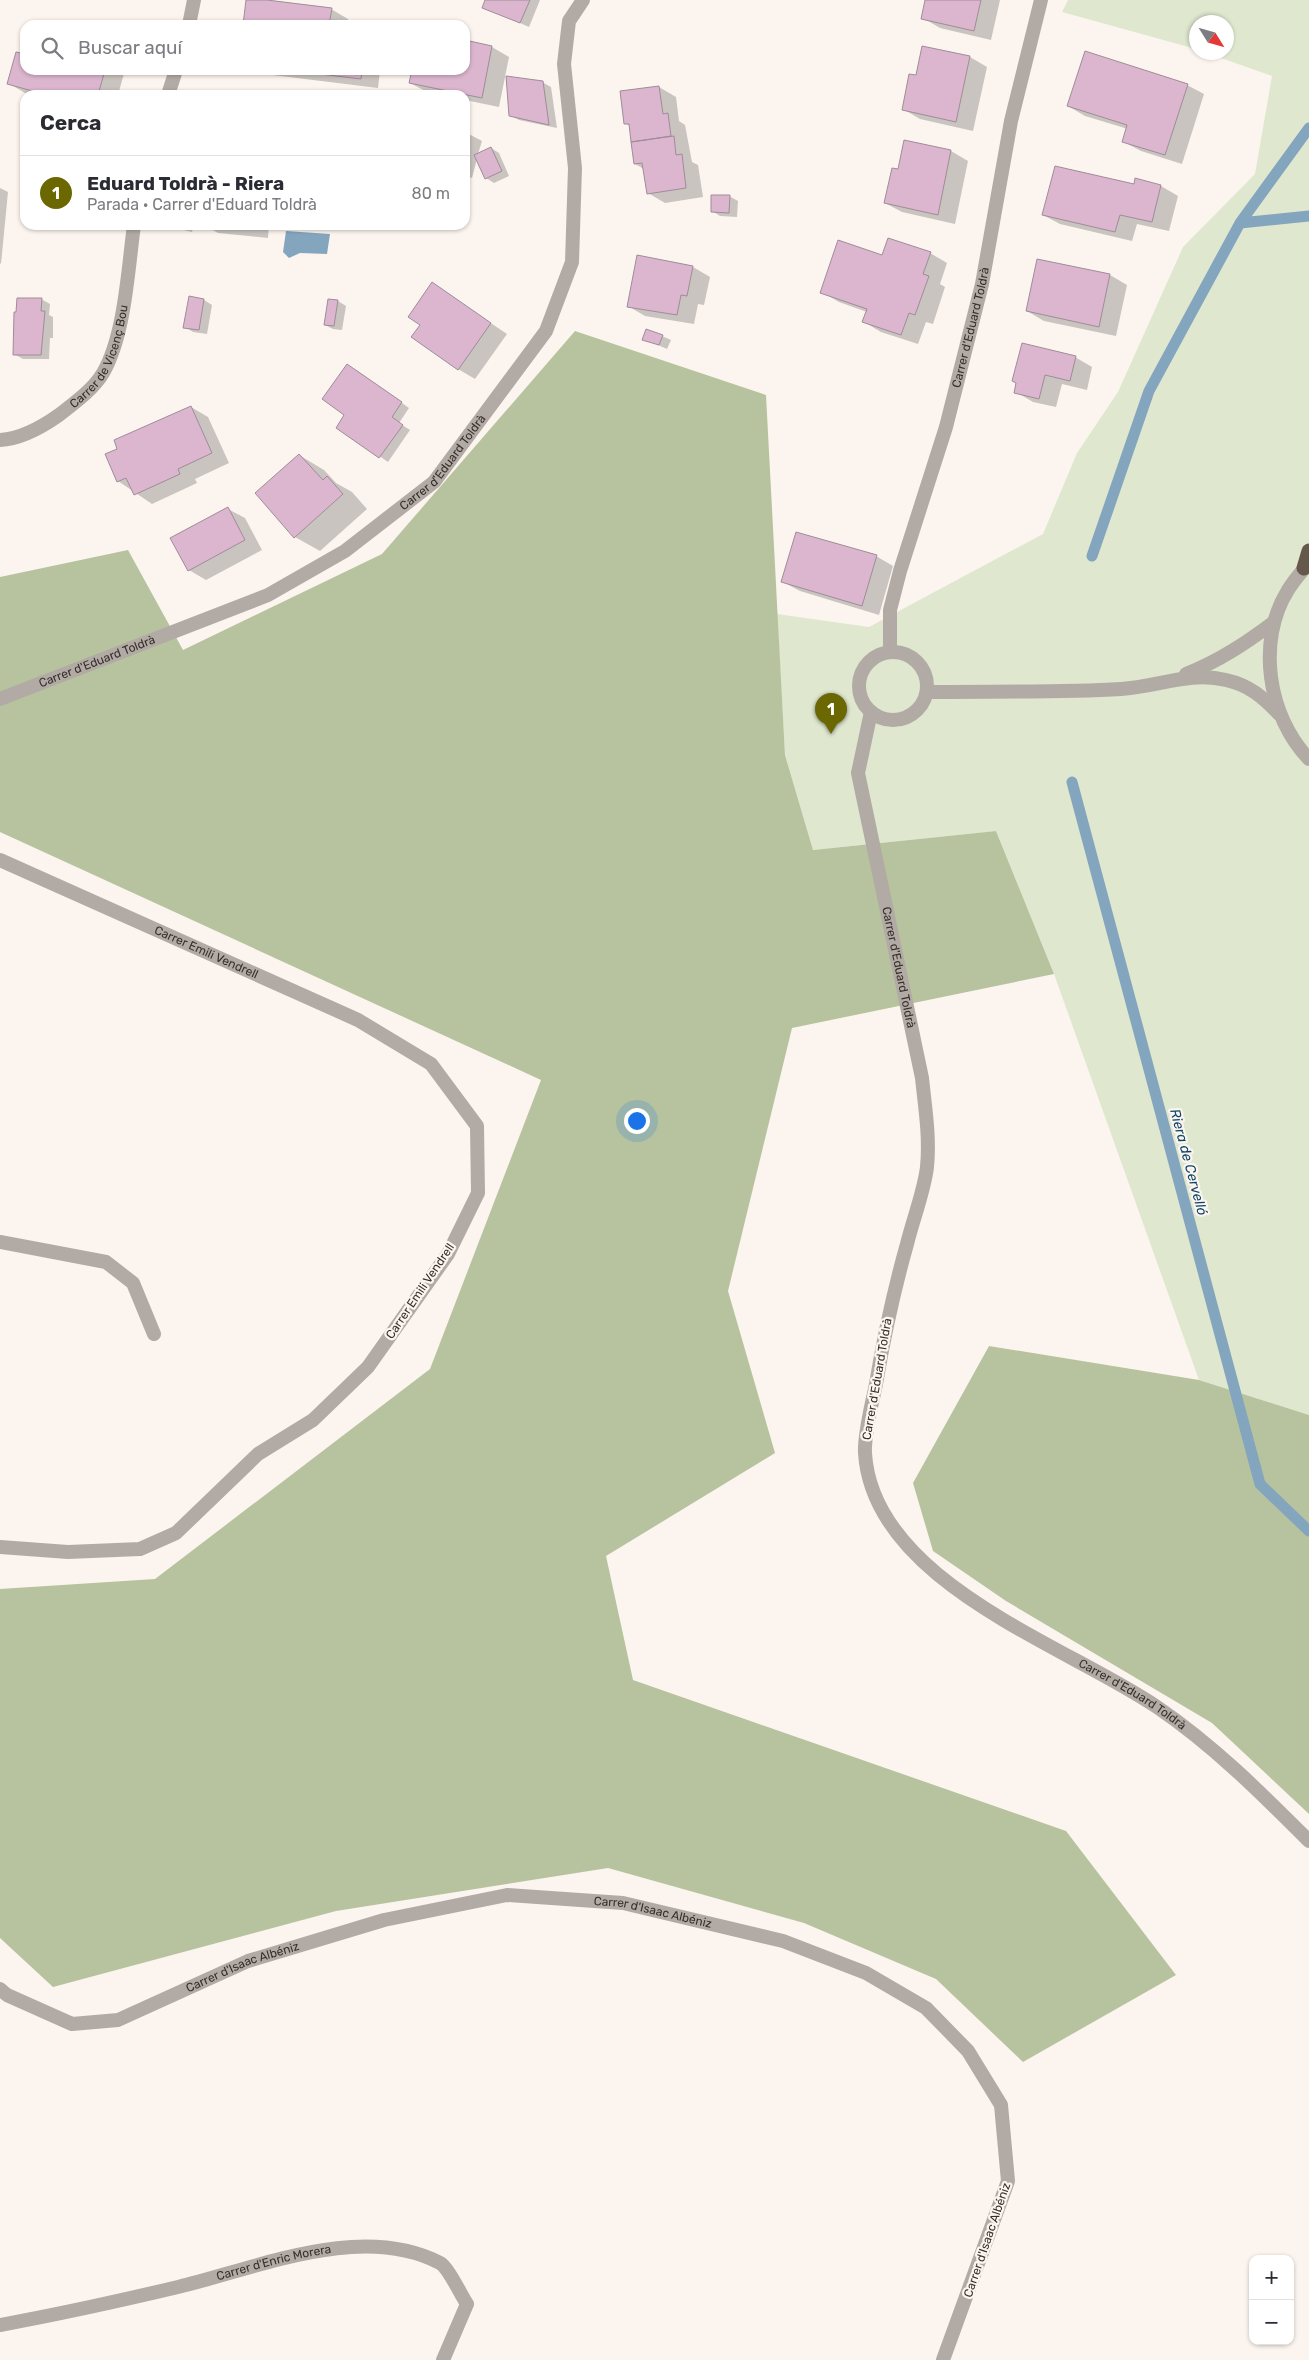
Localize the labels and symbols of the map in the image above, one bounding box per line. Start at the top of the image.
north arrow [1189,15,1234,60]
street label: Carrer d'Eduard Toldrà [949,266,992,389]
street label: Carrer de Vicenç Bou [67,304,131,411]
street label: Carrer d'Eduard Toldrà [397,412,489,513]
street label: Carrer d'Eduard Toldrà [37,632,157,690]
pin: 1 [815,693,847,734]
street label: Carrer d'Eduard Toldrà [879,905,918,1029]
street label: Carrer Emili Vendrell [152,923,261,982]
water label: Riera de Cervelló [1166,1107,1211,1217]
your location [624,1108,650,1134]
street label: Carrer Emili Vendrell [383,1241,457,1341]
street label: Carrer d'Eduard Toldrà [859,1317,895,1441]
street label: Carrer d'Eduard Toldrà [1076,1656,1189,1733]
street label: Carrer d'Isaac Albéniz [593,1894,713,1931]
street label: Carrer d'Isaac Albéniz [184,1939,301,1995]
street label: Carrer d'Isaac Albéniz [961,2181,1013,2299]
street label: Carrer d'Enric Morera [215,2242,332,2283]

